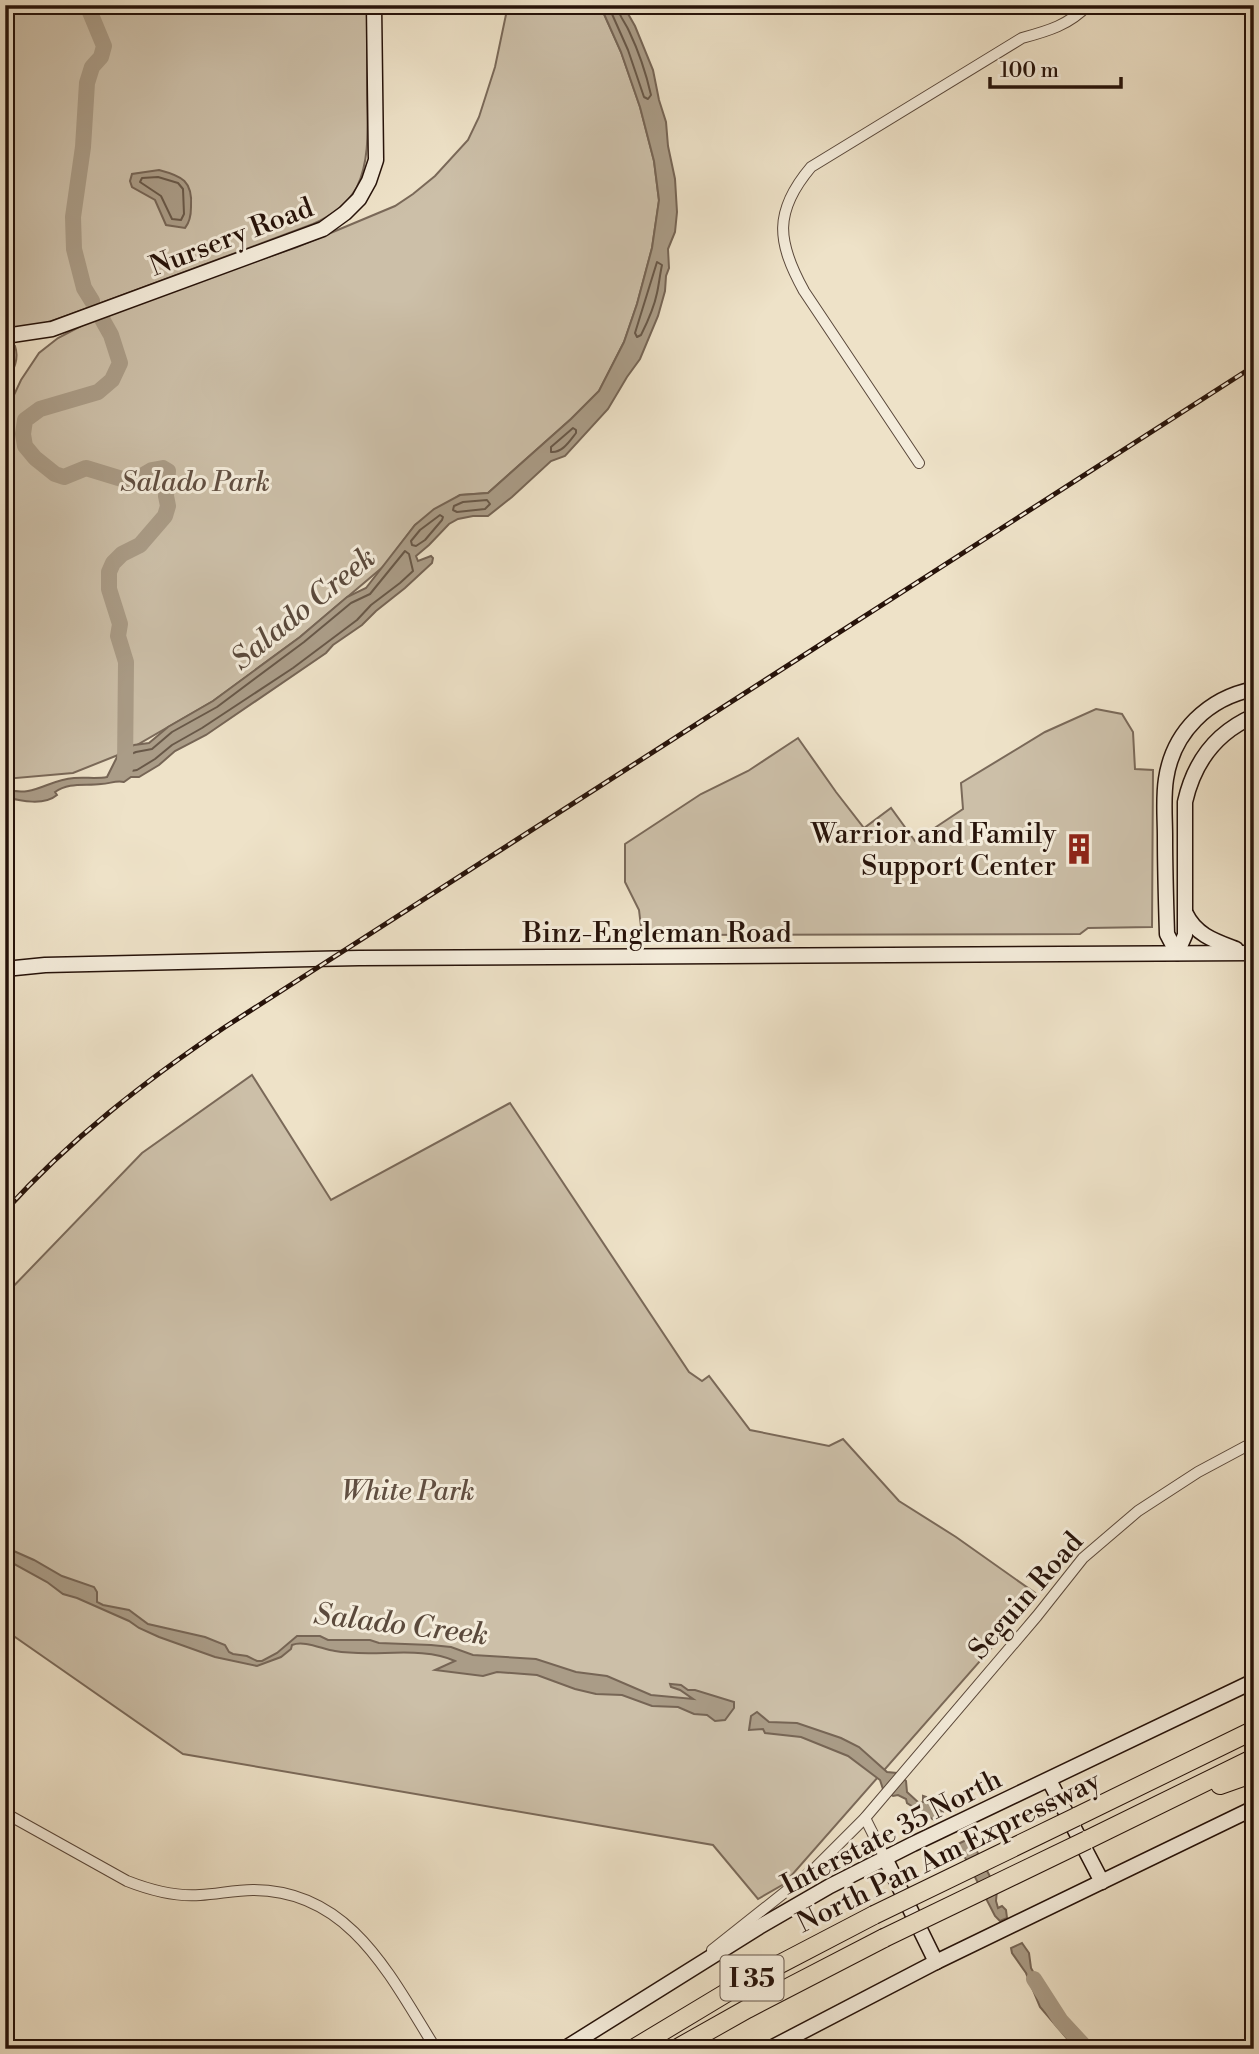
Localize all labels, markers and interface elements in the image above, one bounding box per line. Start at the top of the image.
scale bar [990,46,1121,90]
text: 100 m [1000,58,1059,84]
street label: Nursery Road [145,190,318,285]
park label: Salado Park [120,465,270,500]
water label: Salado Creek [223,539,384,679]
place label: Warrior and Family Support Center [810,817,1056,884]
building icon: Warrior and Family Support Center [1062,832,1096,866]
street label: Binz-Engleman Road [521,916,792,951]
park label: White Park [341,1474,475,1509]
street label: Seguin Road [961,1525,1091,1667]
water label: Salado Creek [311,1595,490,1655]
street label: Interstate 35 North [776,1762,1008,1903]
street label: North Pan Am Expressway [791,1763,1107,1941]
road number: I 35 [720,1955,784,2000]

